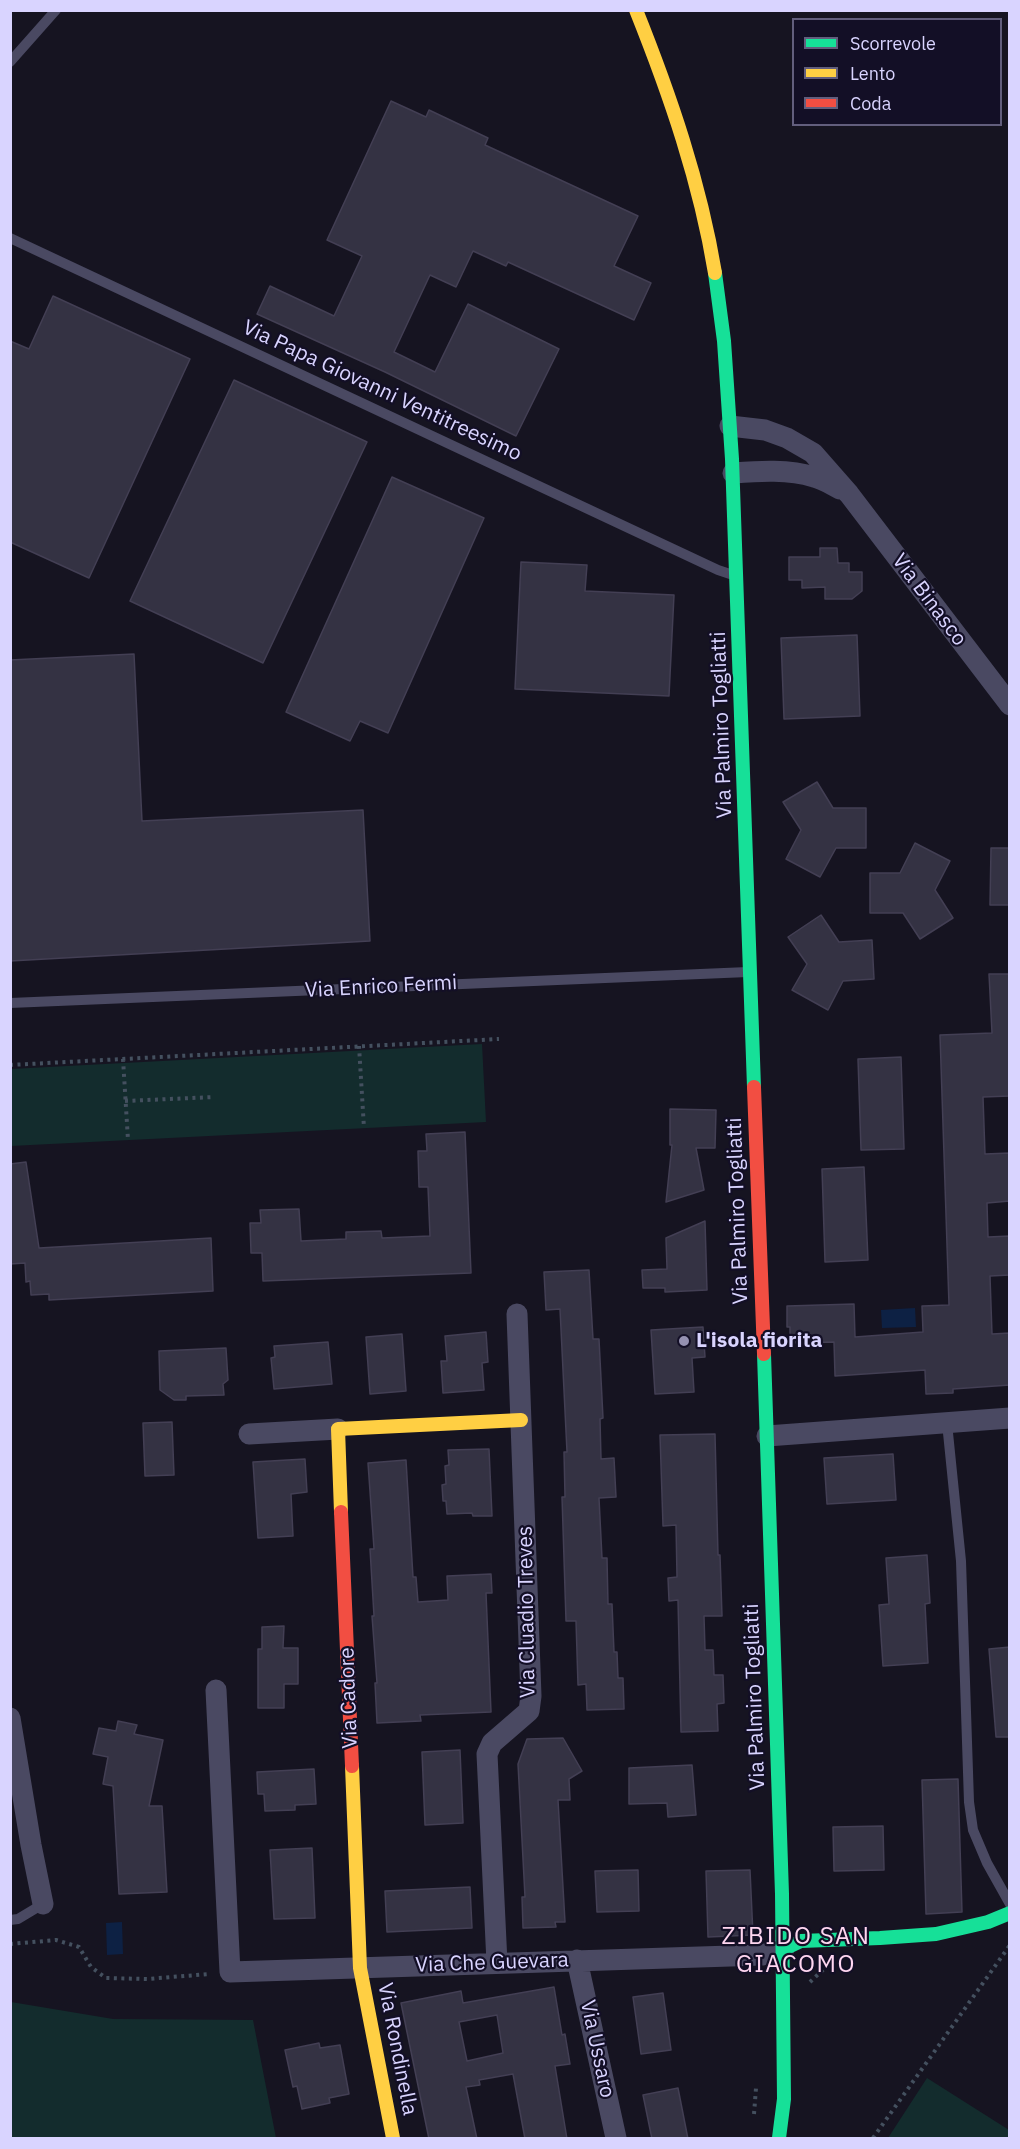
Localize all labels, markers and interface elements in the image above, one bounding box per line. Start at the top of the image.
legend [792,18,1002,126]
text: Scorrevole [850,32,936,55]
text: Lento [850,62,895,85]
text: Coda [850,92,891,115]
street label: Via Papa Giovanni Ventitreesimo [238,315,526,467]
street label: Via Binasco [886,549,972,651]
street label: Via Palmiro Togliatti [706,631,738,819]
street label: Via Enrico Fermi [304,970,458,1004]
street label: Via Palmiro Togliatti [722,1117,754,1305]
place label: L'isola fiorita [696,1328,822,1354]
marker: L'isola fiorita [677,1334,691,1348]
street label: Via Cluadio Treves [513,1526,541,1698]
street label: Via Palmiro Togliatti [739,1603,771,1791]
street label: Via Cadore [335,1647,363,1749]
district label: ZIBIDO SAN GIACOMO [722,1923,870,1979]
street label: Via Che Guevara [415,1948,569,1978]
street label: Via Rondinella [372,1981,422,2117]
street label: Via Ussaro [574,1998,620,2100]

